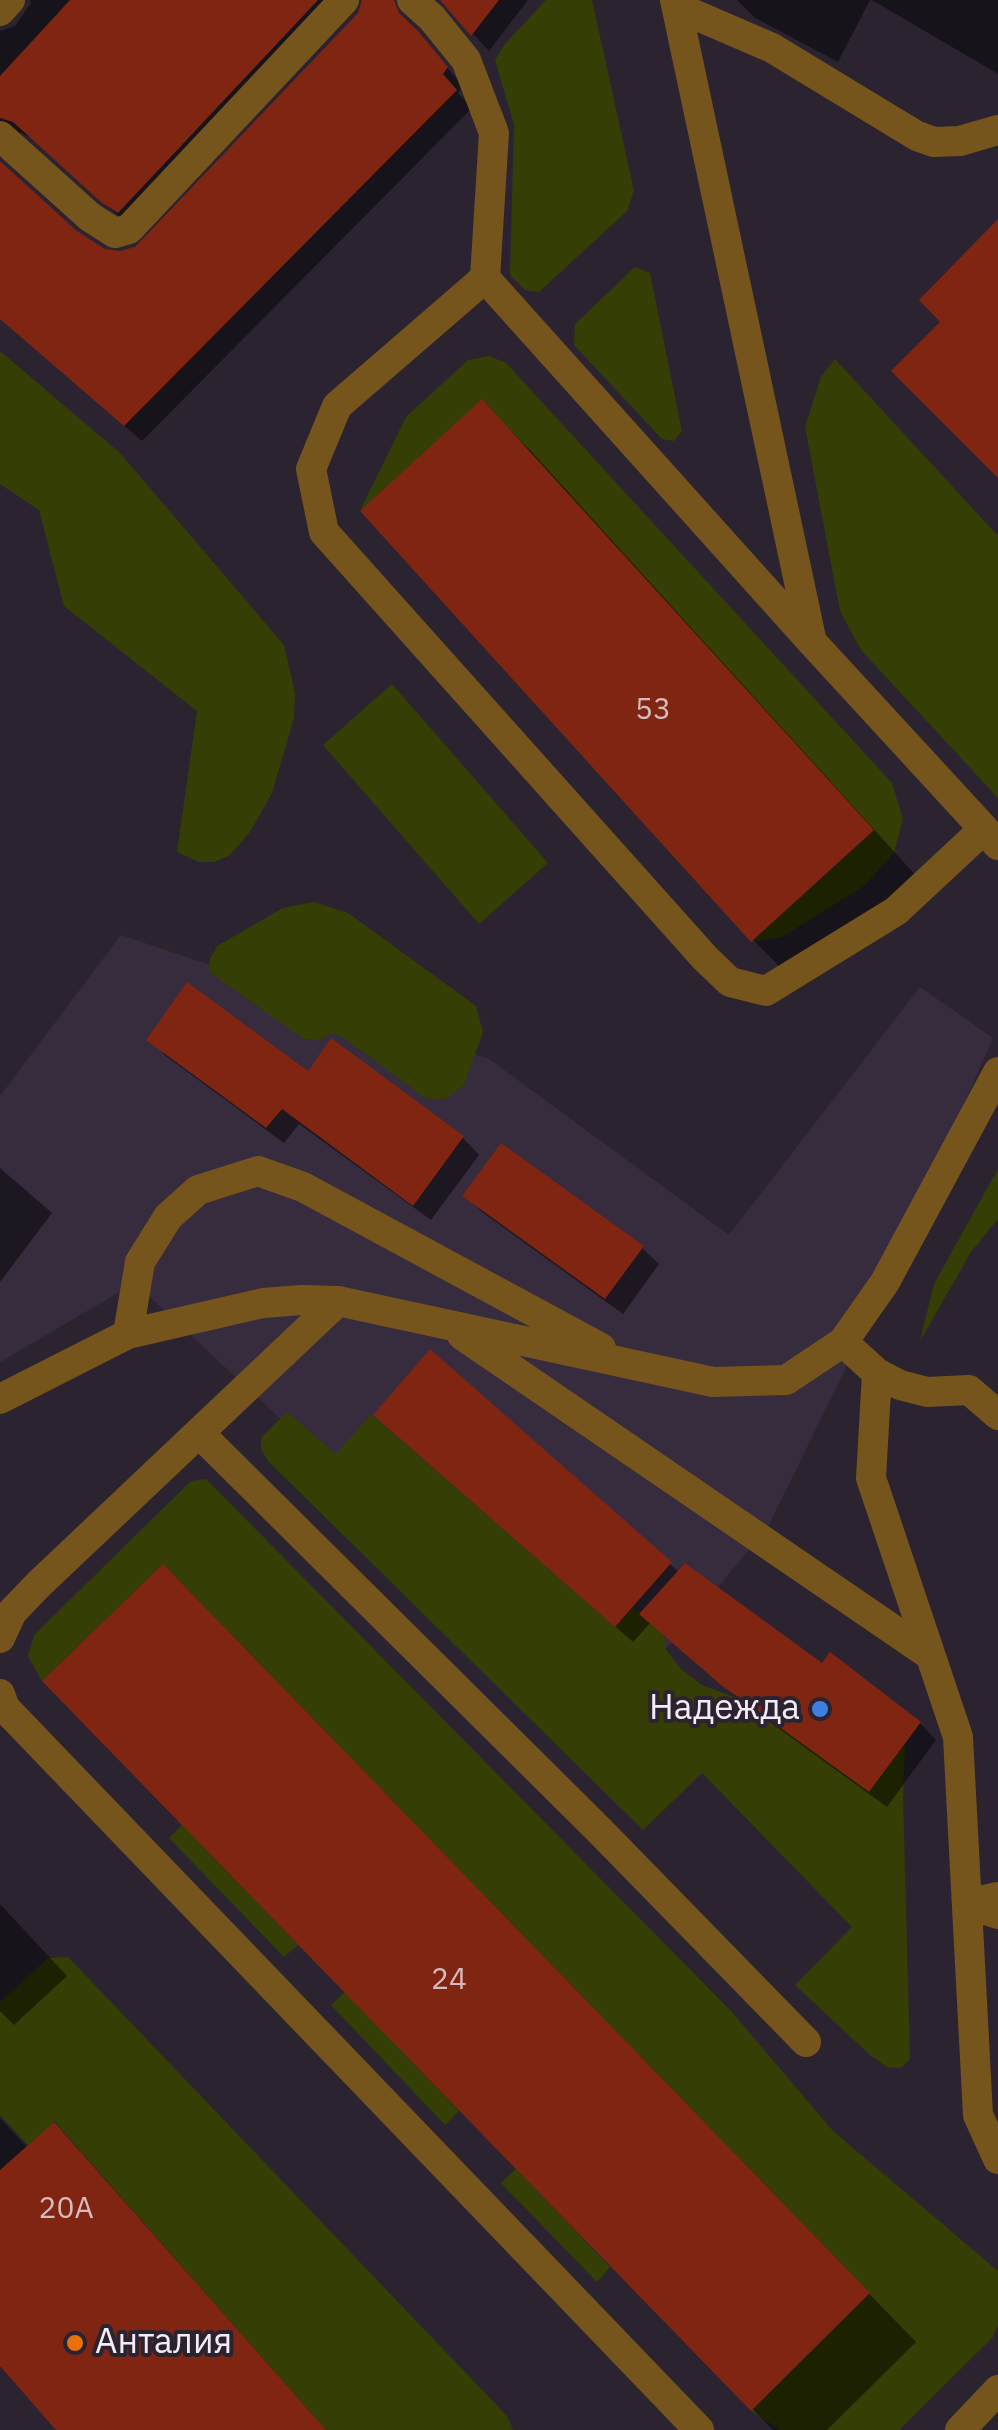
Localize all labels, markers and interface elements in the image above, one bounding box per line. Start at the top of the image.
house number: 53 [635,692,671,728]
place label: Надежда [649,1688,800,1730]
marker: Надежда [809,1698,831,1720]
house number: 24 [431,1962,467,1998]
house number: 20А [38,2191,94,2227]
place label: Анталия [95,2322,232,2364]
marker: Анталия [64,2332,86,2354]

